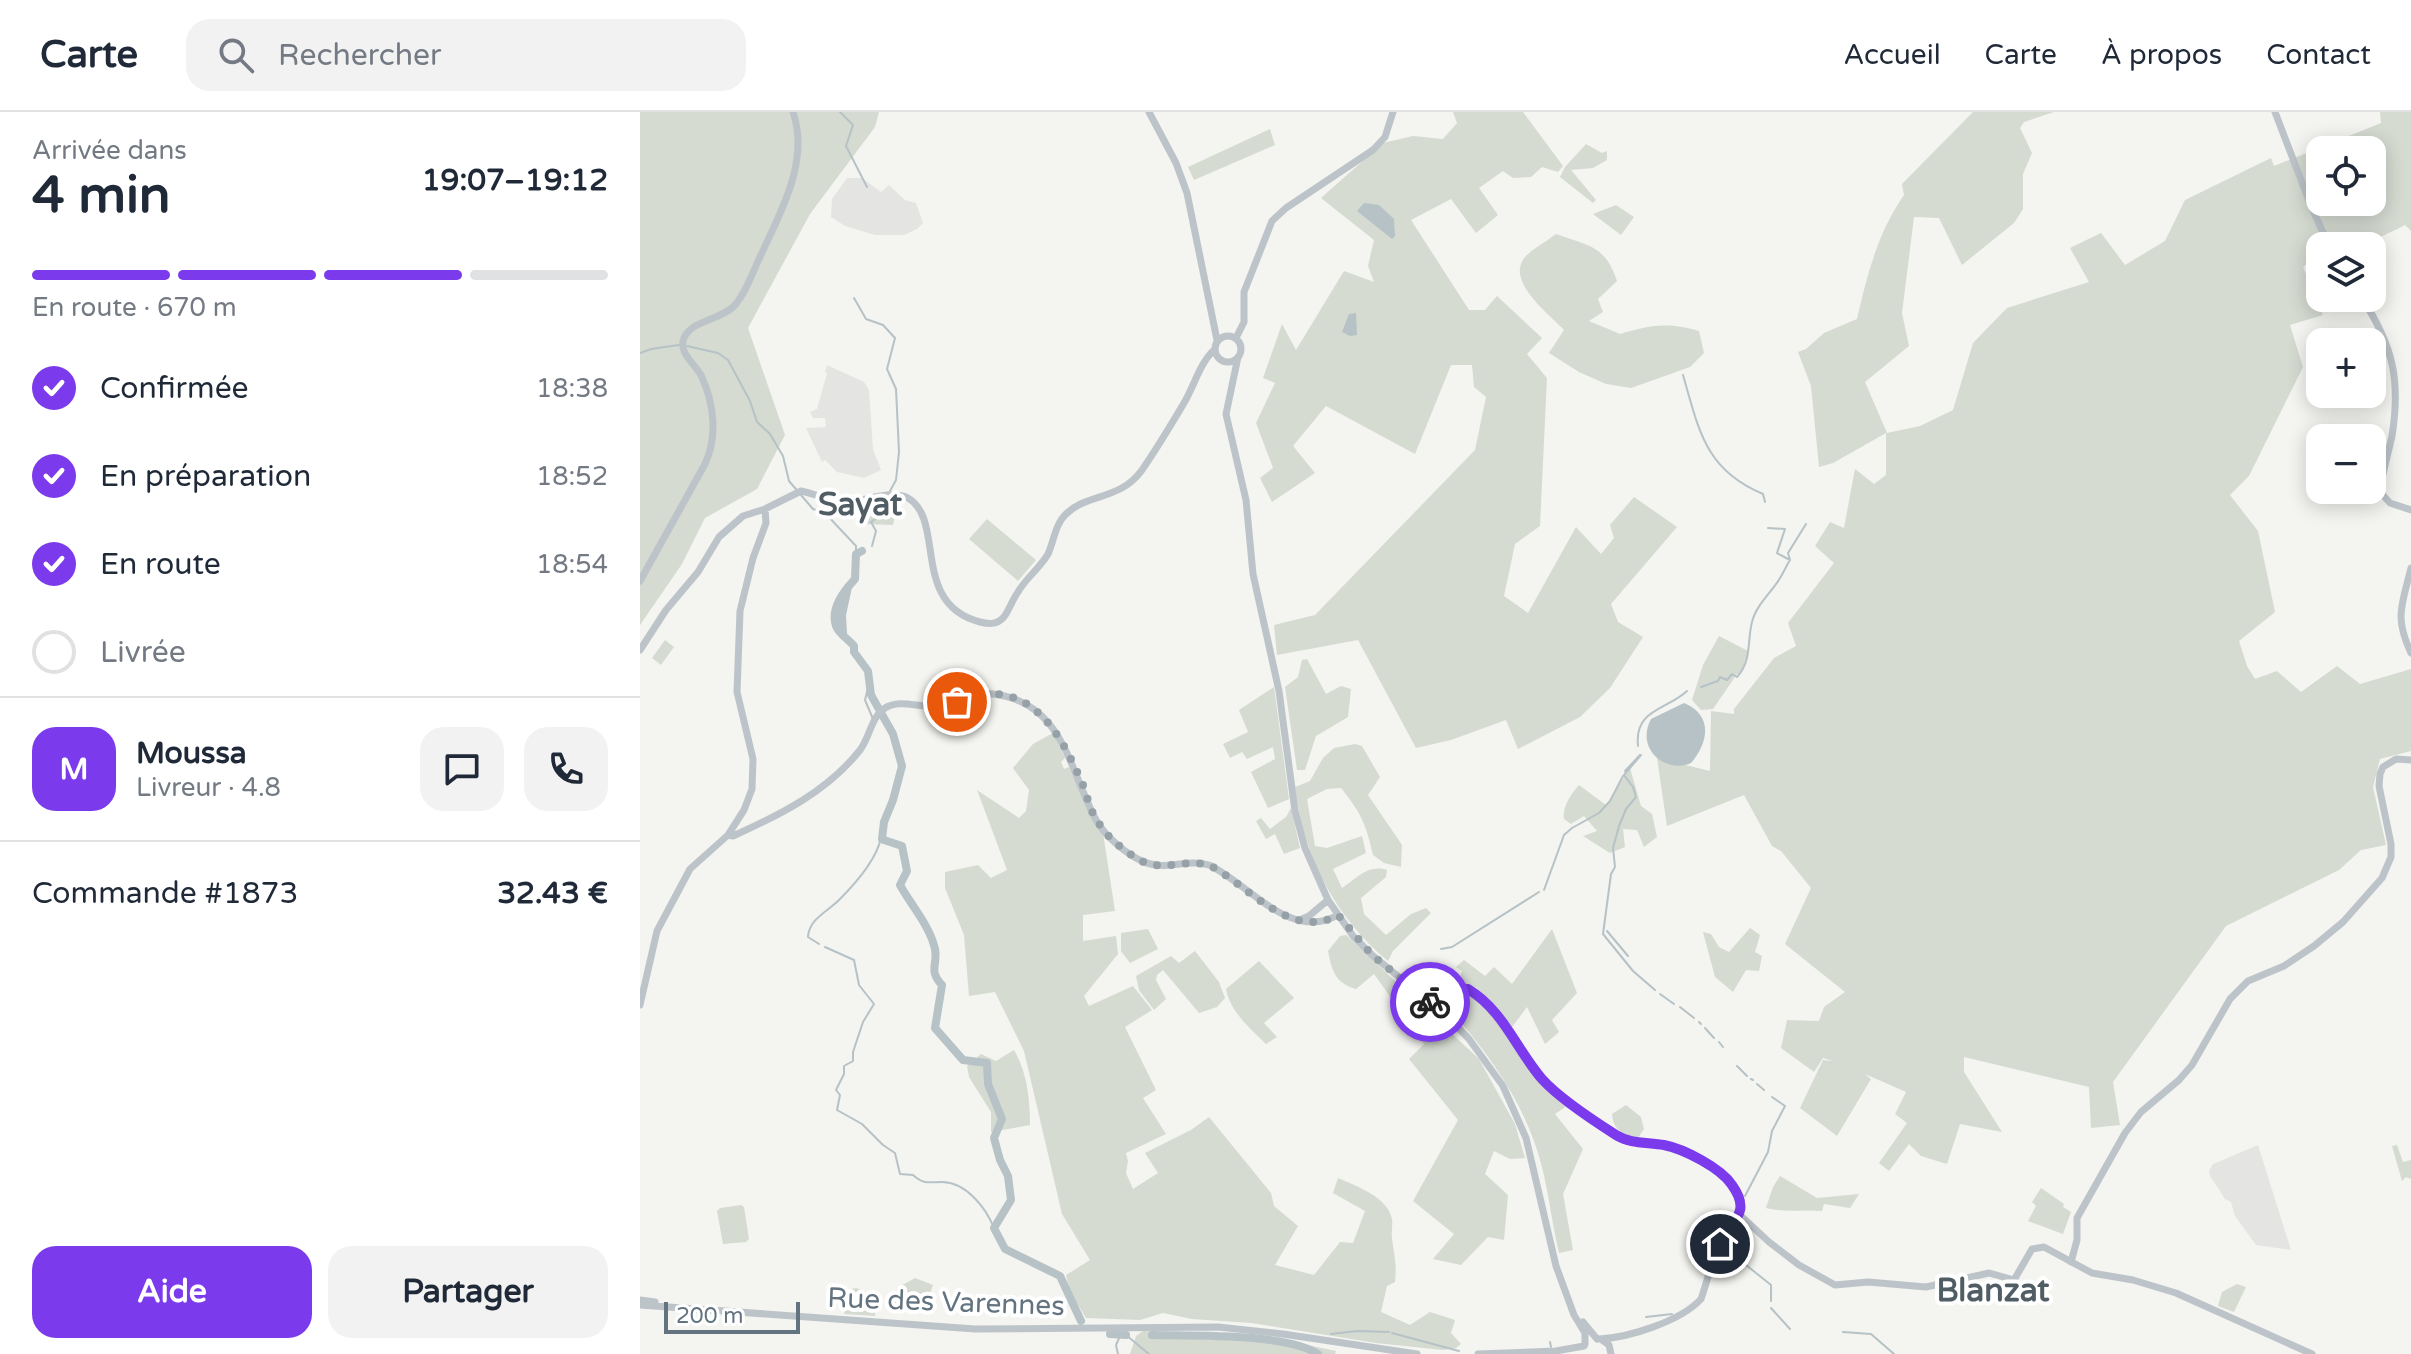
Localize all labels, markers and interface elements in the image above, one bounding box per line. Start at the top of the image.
search box [186,19,746,91]
text: Carte [40,32,138,78]
icon: search [214,33,258,77]
text: Rechercher [278,37,441,74]
text: Accueil [1843,38,1941,72]
text: Carte [1985,38,2057,72]
text: À propos [2101,38,2222,72]
text: Contact [2266,38,2371,72]
text: Arrivée dans [32,135,187,166]
map controls [2306,136,2386,504]
button: locate [2306,136,2386,216]
text: 19:07–19:12 [422,162,608,199]
text: 4 min [32,164,171,227]
button: layers [2306,232,2386,312]
text: En route · 670 m [32,292,237,323]
button: + [2306,328,2386,408]
icon: check [32,366,76,410]
text: Confirmée [100,370,249,407]
text: 18:38 [536,373,608,404]
button: − [2306,424,2386,504]
icon: check [32,454,76,498]
text: En préparation [100,458,311,495]
text: 18:52 [536,461,608,492]
district label: Sayat [818,486,903,524]
icon: check [32,542,76,586]
text: En route [100,546,221,583]
text: 18:54 [536,549,608,580]
text: Livrée [100,634,186,671]
pin [923,668,991,736]
icon: bag [935,680,979,724]
button: chat [420,727,504,811]
button: phone [524,727,608,811]
text: Moussa [136,735,247,772]
text: M [60,751,88,788]
text: Livreur · 4.8 [136,772,281,803]
text: Commande #1873 [32,875,298,912]
text: 32.43 € [497,875,608,912]
courier [1390,962,1470,1042]
icon: bike [1408,980,1452,1024]
pin [1686,1210,1754,1278]
icon: home [1698,1222,1742,1266]
button: Aide [32,1246,312,1338]
button: Partager [328,1246,608,1338]
district label: Blanzat [1936,1272,2050,1310]
street label: Rue des Varennes [827,1281,1065,1323]
scale bar [664,1298,800,1334]
text: 200 m [676,1303,743,1329]

